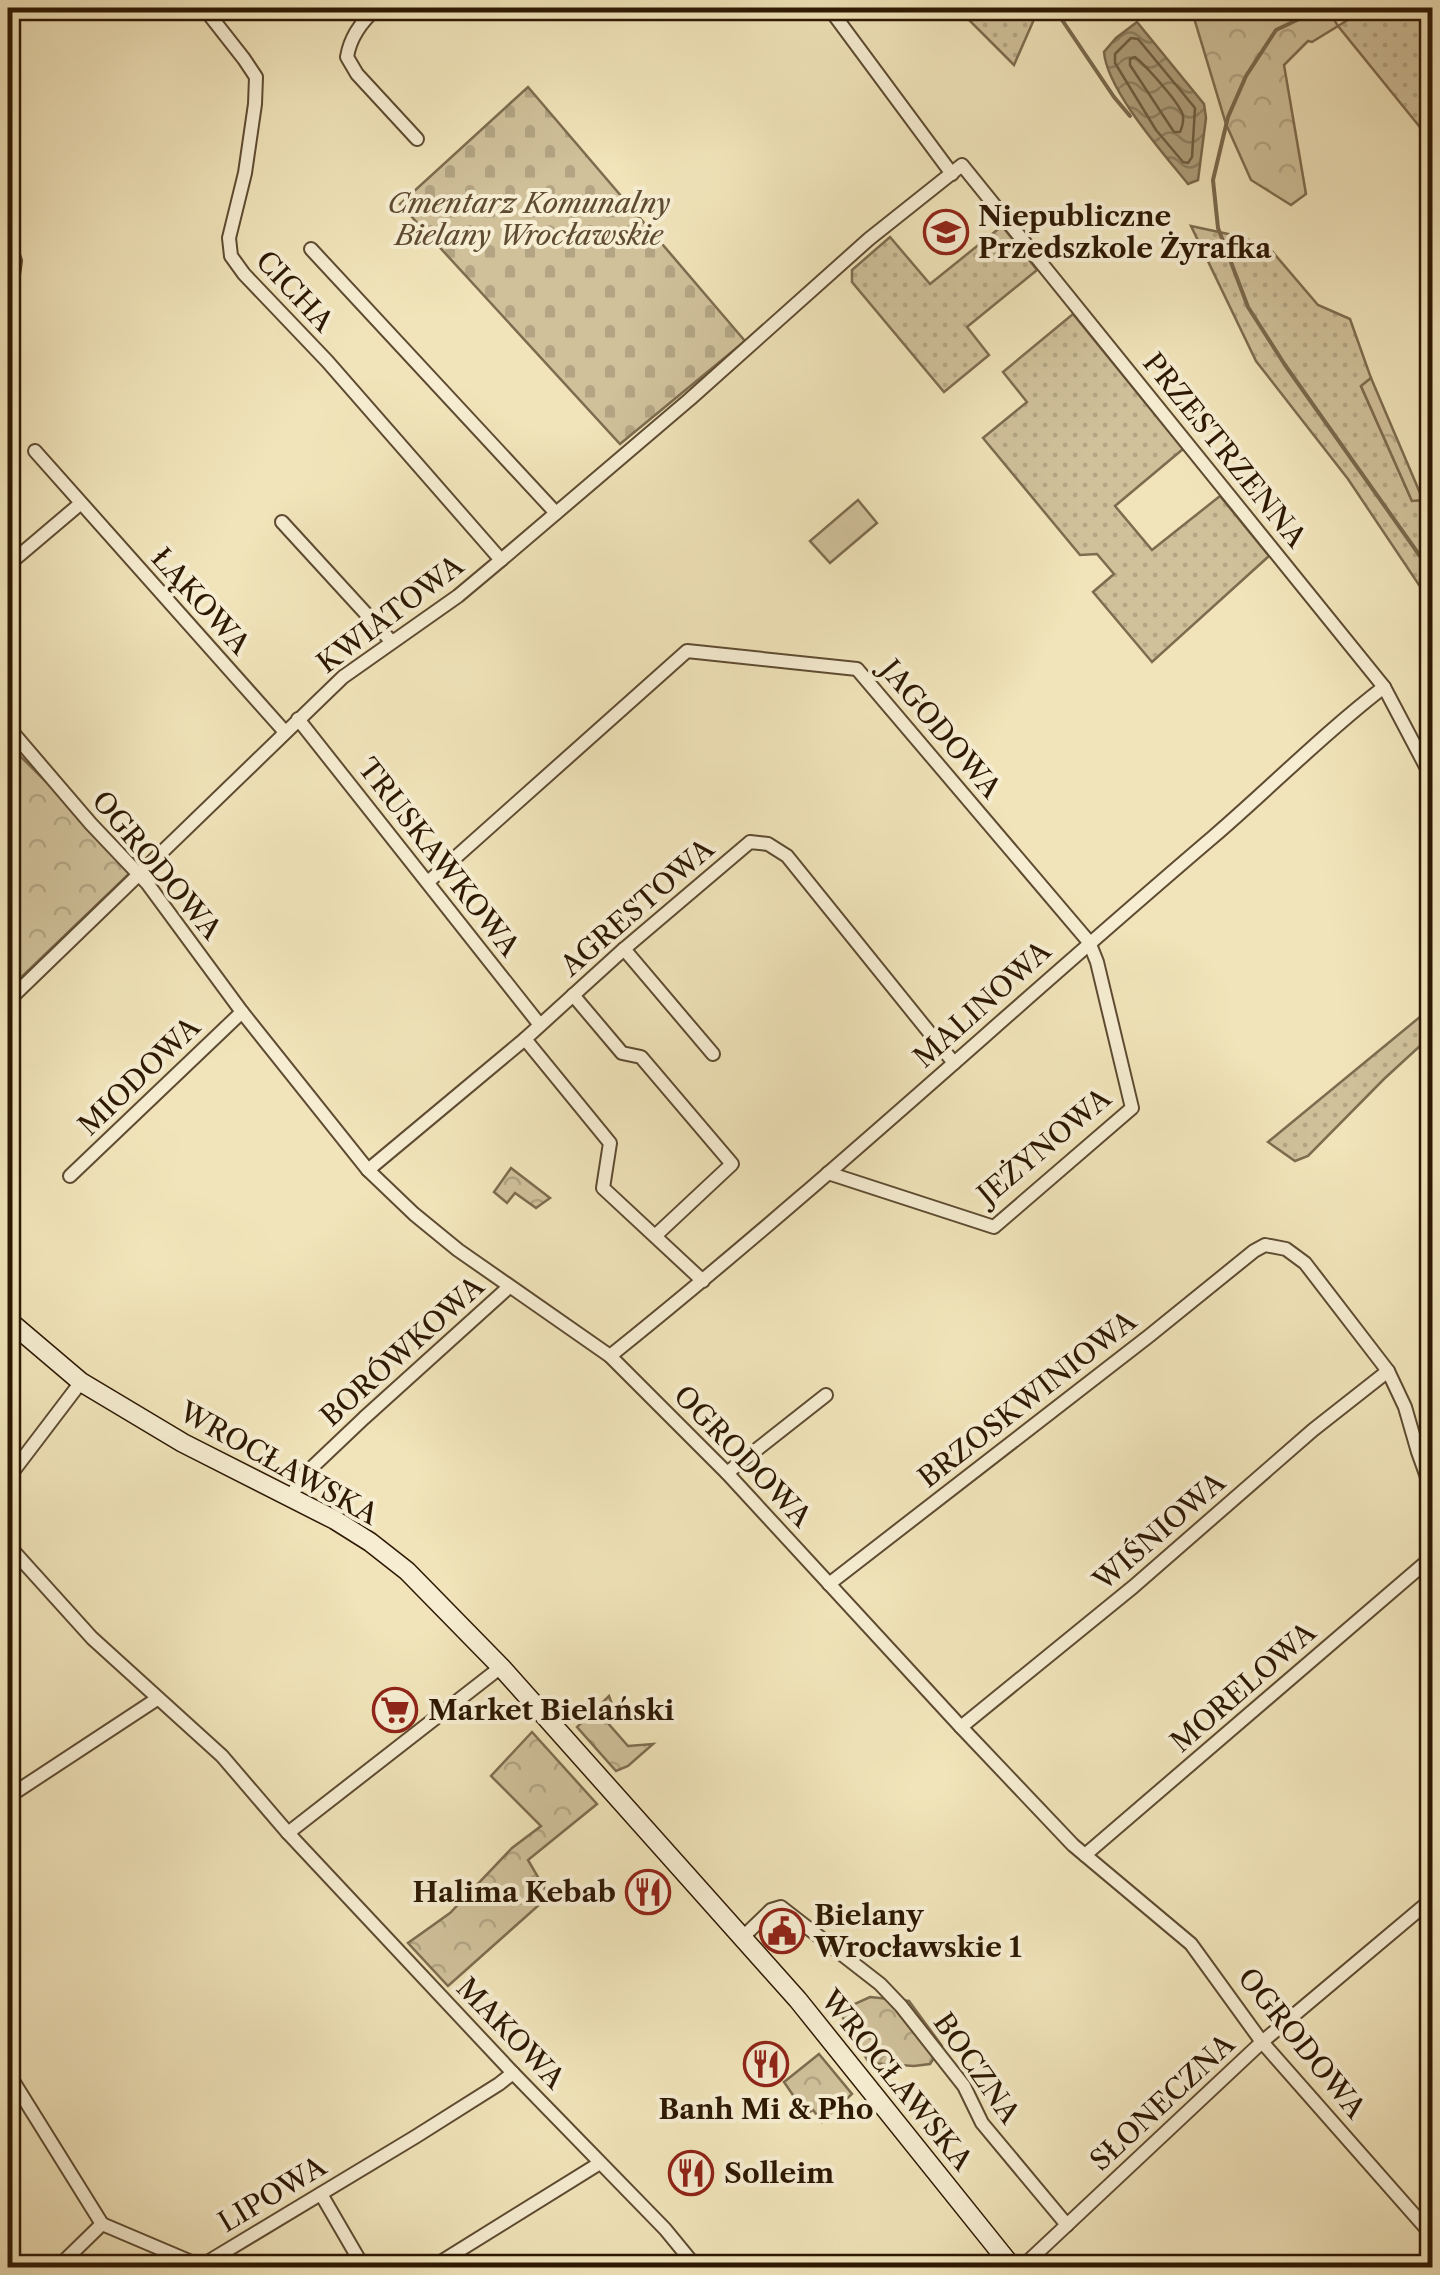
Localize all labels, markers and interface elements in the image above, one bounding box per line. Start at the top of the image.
park label: Cmentarz Komunalny Bielany Wrocławskie [388,186,670,252]
place label: Niepubliczne Przedszkole Żyrafka [978,199,1272,265]
school or university icon: Niepubliczne Przedszkole Żyrafka [923,209,969,255]
street label: CICHA [249,244,342,339]
street label: PRZESTRZENNA [1136,346,1315,555]
street label: ŁĄKOWA [145,541,258,662]
street label: KWIATOWA [310,547,471,680]
street label: JAGODOWA [871,650,1009,806]
street label: TRUSKAWKOWA [351,751,528,964]
street label: OGRODOWA [85,784,230,947]
street label: AGRESTOWA [553,830,721,983]
street label: MALINOWA [907,933,1058,1074]
street label: MIODOWA [71,1009,208,1142]
street label: JEŻYNOWA [968,1080,1118,1214]
street label: BORÓWKOWA [313,1268,492,1433]
street label: BRZOSKWINIOWA [911,1303,1144,1495]
street label: OGRODOWA [667,1378,820,1535]
street label: WROCŁAWSKA [173,1394,385,1532]
street label: WIŚNIOWA [1086,1464,1233,1598]
street label: MORELOWA [1164,1614,1323,1759]
supermarket icon: Market Bielański [372,1687,418,1733]
place label: Market Bielański [428,1693,674,1727]
restaurant icon: Halima Kebab [625,1869,671,1915]
place label: Halima Kebab [413,1875,616,1909]
place label: Bielany Wrocławskie 1 [813,1898,1022,1964]
public building icon: Bielany Wrocławskie 1 [759,1908,805,1954]
street label: OGRODOWA [1231,1961,1374,2126]
street label: MAKOWA [450,1970,573,2096]
street label: WROCŁAWSKA [813,1982,981,2178]
street label: BOCZNA [927,2006,1028,2131]
street label: SŁONECZNA [1083,2026,1242,2177]
restaurant icon: Banh Mi & Pho [743,2041,789,2087]
place label: Banh Mi & Pho [658,2092,874,2126]
street label: LIPOWA [212,2148,333,2239]
restaurant icon: Solleim [668,2150,714,2196]
place label: Solleim [724,2156,834,2190]

